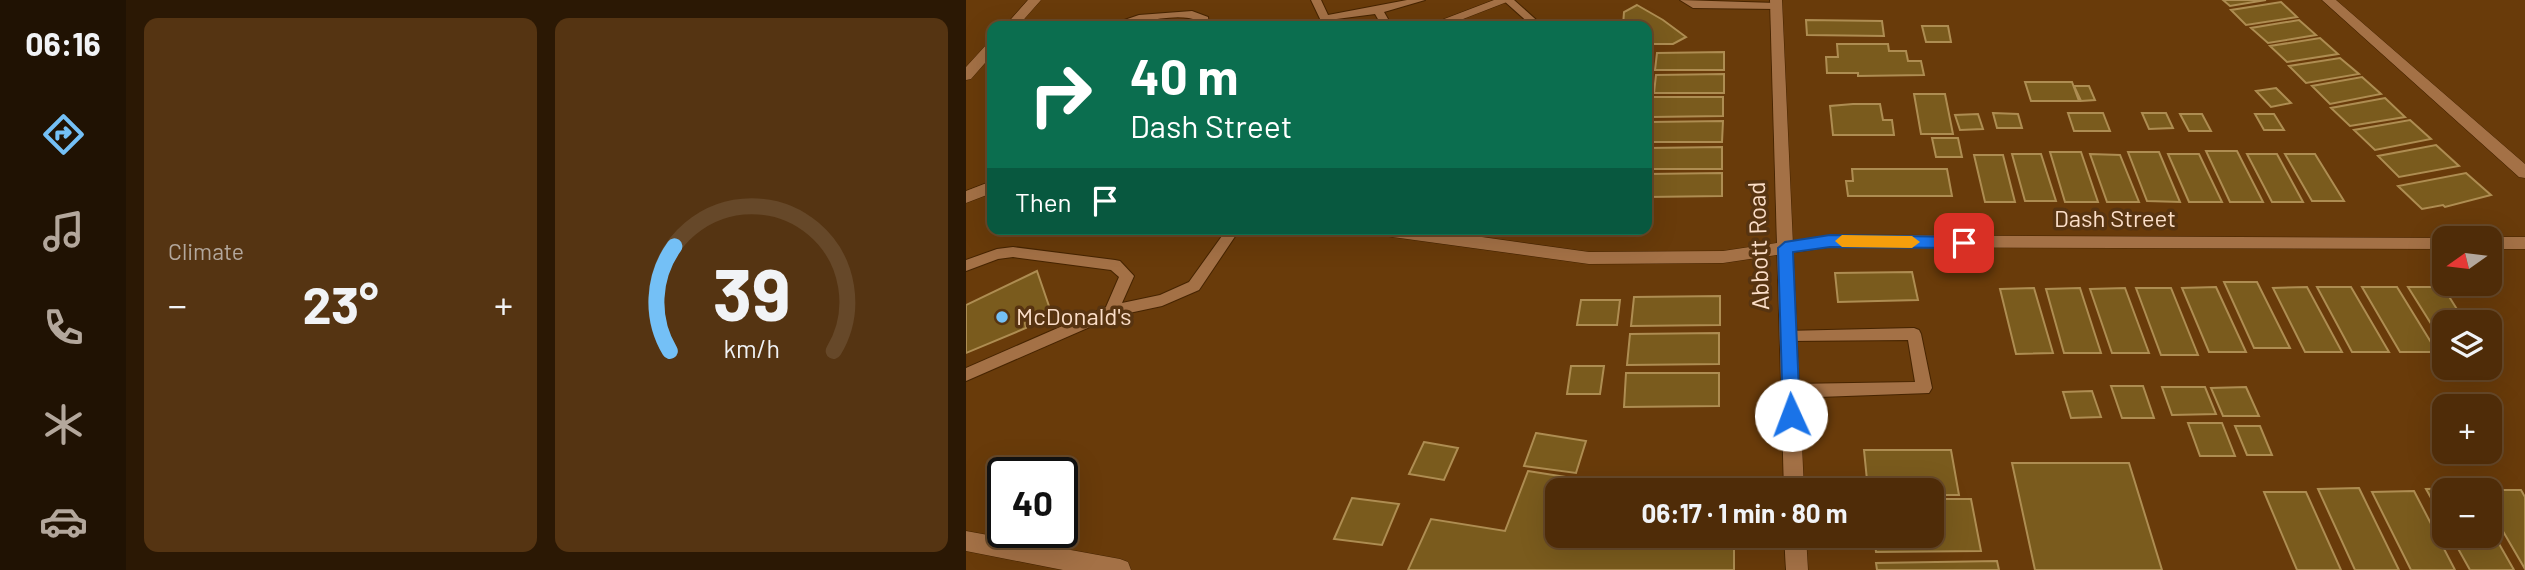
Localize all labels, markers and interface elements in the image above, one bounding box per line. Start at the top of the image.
text: 06:16 [25,24,101,62]
text: 40 m [1130,46,1238,105]
icon: right [1015,49,1106,140]
text: Dash Street [1130,106,1292,144]
icon: directions [39,110,88,159]
street label: Abbott Road [1741,181,1774,311]
icon: arrive [1086,182,1124,220]
text: Then [1015,186,1072,217]
street label: Dash Street [2054,203,2176,232]
icon: music [39,207,88,256]
pin [1934,213,1994,273]
icon: arrive [1945,224,1983,262]
north arrow [2432,226,2502,296]
map controls [2432,226,2502,548]
text: Climate [168,237,244,265]
text: 39 [713,248,790,336]
text: 23° [302,272,379,334]
text: − [168,281,187,327]
text: + [494,281,513,327]
place label: McDonald's [1016,301,1131,330]
icon: phone [39,303,88,352]
marker: McDonald's [994,309,1010,325]
button: layers [2432,310,2502,380]
text: km/h [723,333,780,363]
position arrow [1754,378,1828,452]
button: + [2432,394,2502,464]
icon: climate [39,400,88,449]
speed limit sign: 40 [987,457,1078,548]
button: − [2432,478,2502,548]
icon: car [39,497,88,546]
text: 06:17 · 1 min · 80 m [1641,497,1848,528]

